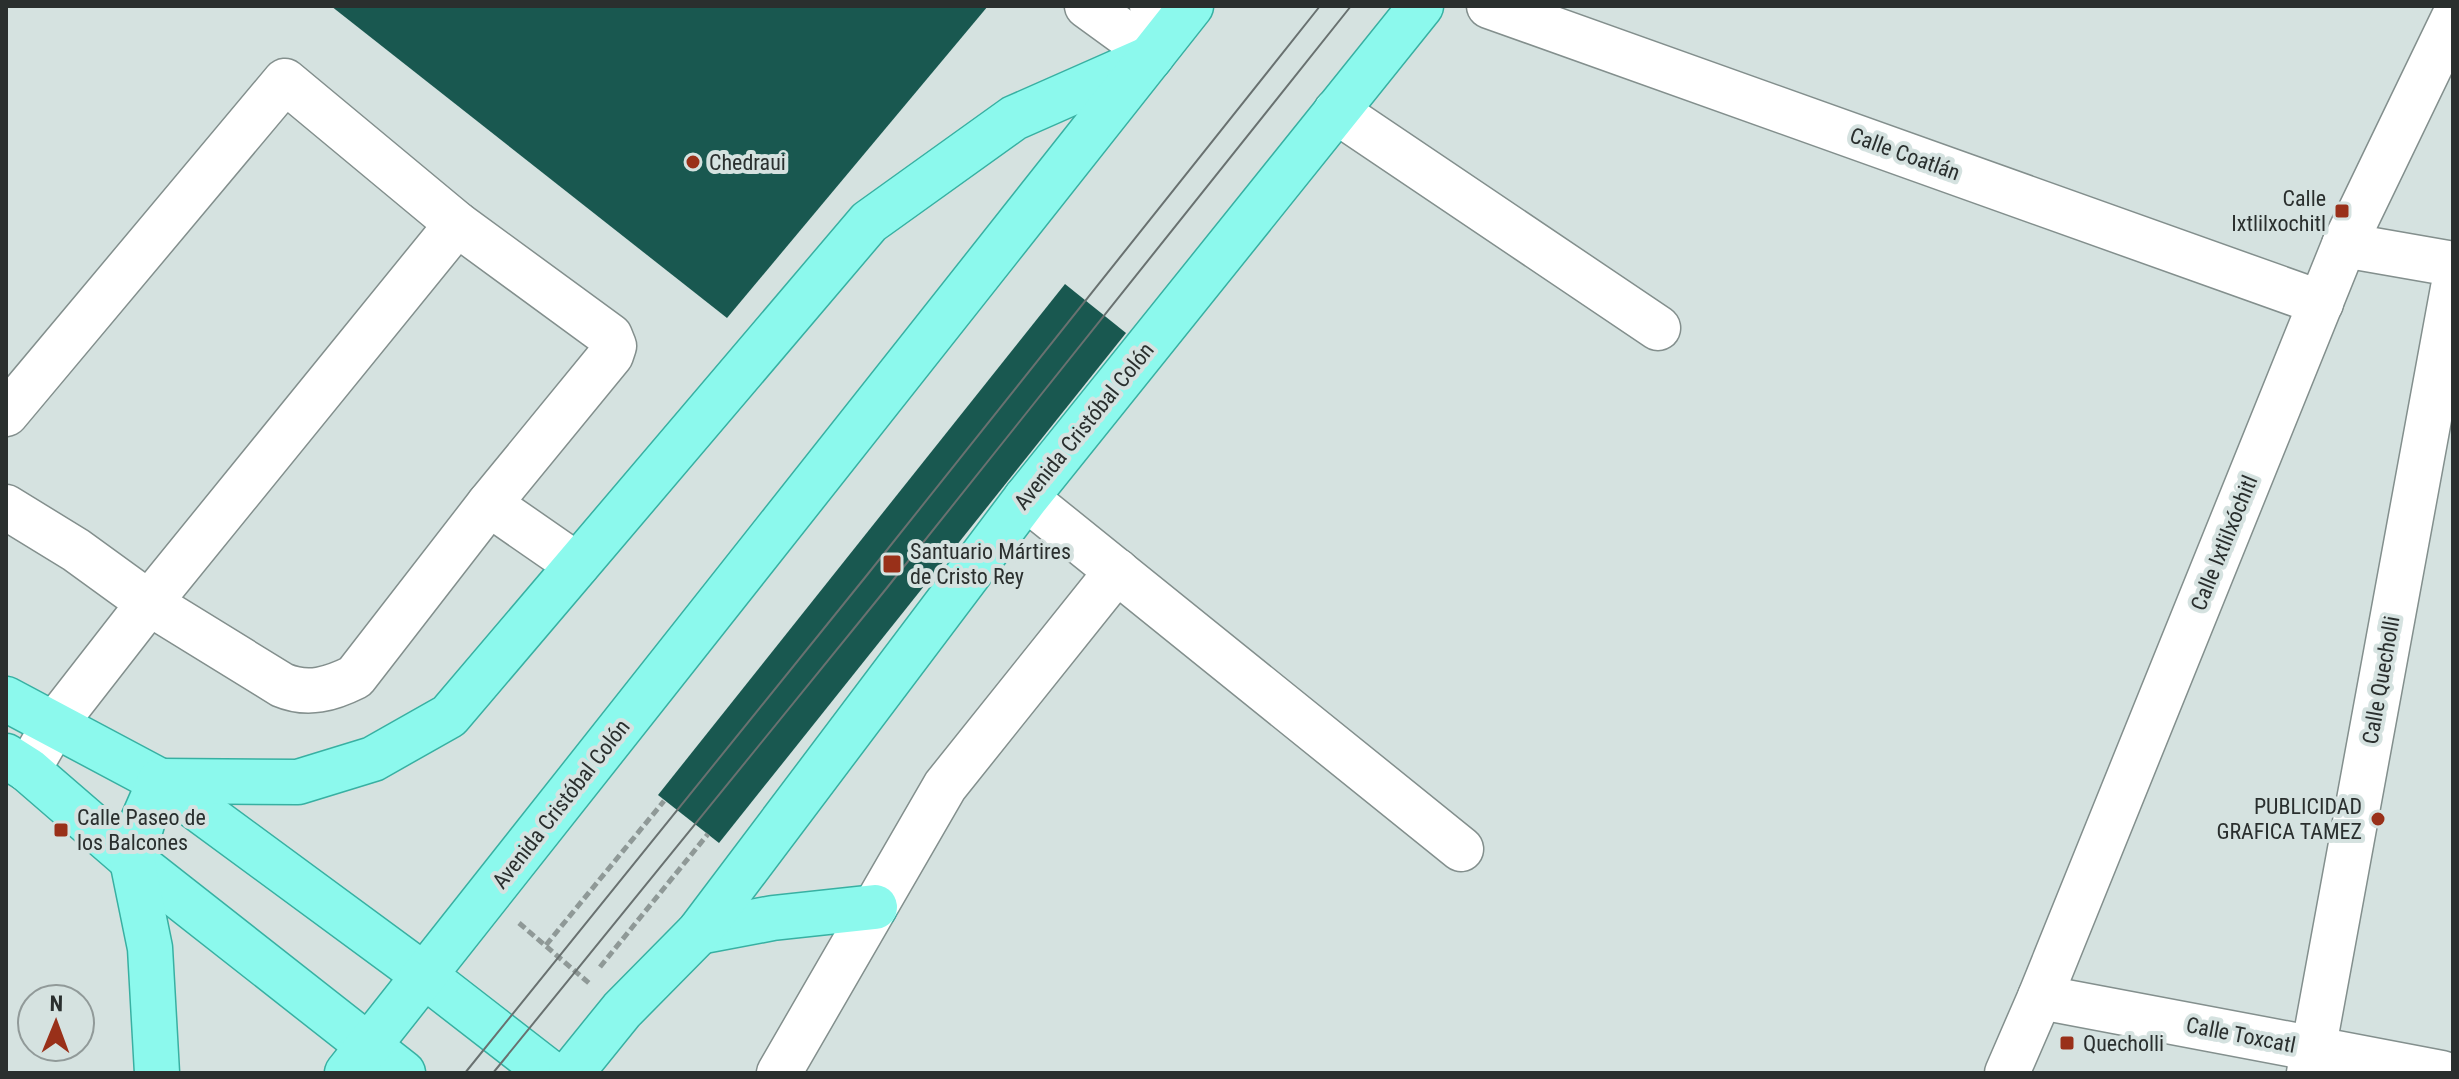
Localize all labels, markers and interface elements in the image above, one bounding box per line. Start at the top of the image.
street label: Calle Coatlán [1847,123,1963,185]
place label: Chedraui [709,150,786,175]
marker: Chedraui [684,153,702,171]
place label: Calle Ixtlilxochitl [2231,186,2326,236]
marker: Calle Ixtlilxochitl [2333,202,2351,220]
street label: Avenida Cristóbal Colón [1009,338,1159,514]
street label: Calle Ixtlilxóchitl [2186,472,2262,614]
place label: Santuario Mártires de Cristo Rey [910,539,1071,589]
marker: Santuario Mártires de Cristo Rey [881,553,903,575]
street label: Calle Quecholli [2357,614,2405,746]
street label: Avenida Cristóbal Colón [487,715,635,893]
place label: PUBLICIDAD GRAFICA TAMEZ [2216,794,2362,844]
place label: Calle Paseo de los Balcones [77,805,206,855]
marker: PUBLICIDAD GRAFICA TAMEZ [2369,810,2387,828]
marker: Calle Paseo de los Balcones [52,821,70,839]
north arrow [16,983,96,1063]
text: N [49,991,63,1016]
street label: Calle Toxcatl [2184,1012,2298,1058]
place label: Quecholli [2083,1031,2164,1056]
marker: Quecholli [2058,1034,2076,1052]

